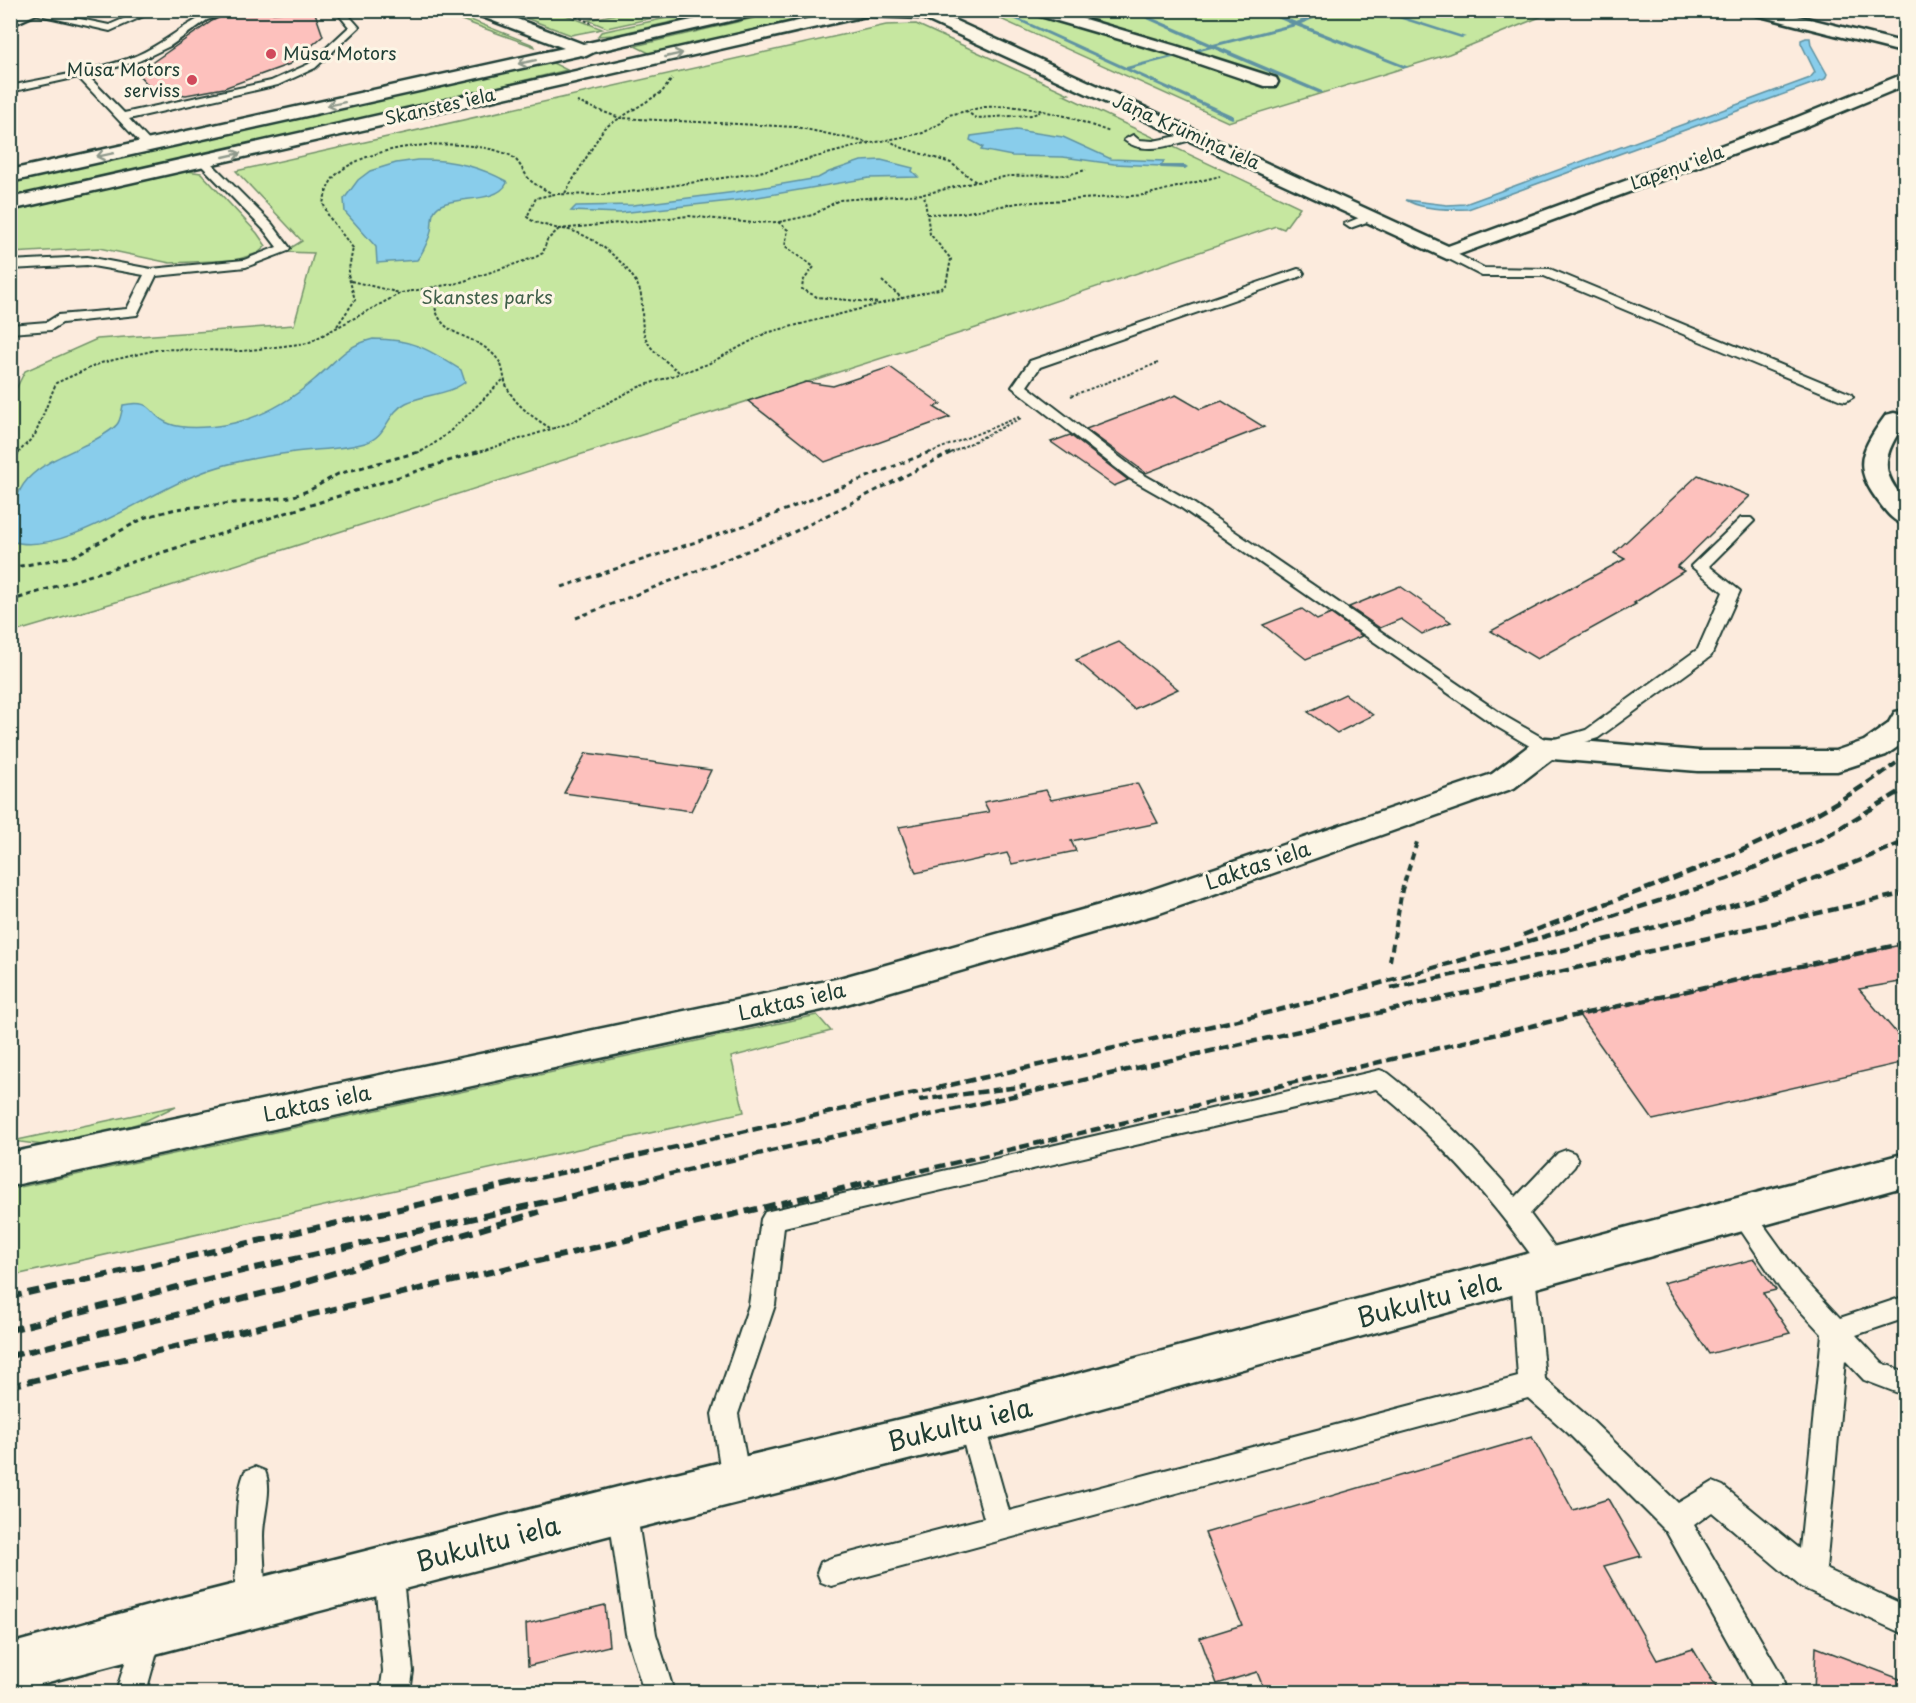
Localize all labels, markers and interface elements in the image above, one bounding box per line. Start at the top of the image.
place label: Mūsa Motors [283,39,396,66]
marker: Mūsa Motors [264,47,278,61]
one-way arrow [664,48,683,60]
place label: Mūsa Motors serviss [67,55,180,103]
one-way arrow [517,57,537,68]
marker: Mūsa Motors serviss [185,73,199,87]
street label: Skanstes iela [382,79,499,131]
street label: Jāņa Krūmiņa iela [1109,86,1265,176]
one-way arrow [327,99,347,110]
street label: Lapeņu iela [1626,137,1728,196]
one-way arrow [222,149,241,161]
one-way arrow [96,150,115,162]
park label: Skanstes parks [421,283,553,310]
street label: Laktas iela [1200,831,1314,897]
street label: Laktas iela [735,972,848,1028]
street label: Laktas iela [260,1075,373,1129]
street label: Bukultu iela [1352,1260,1506,1336]
street label: Bukultu iela [883,1387,1037,1460]
street label: Bukultu iela [411,1504,565,1580]

